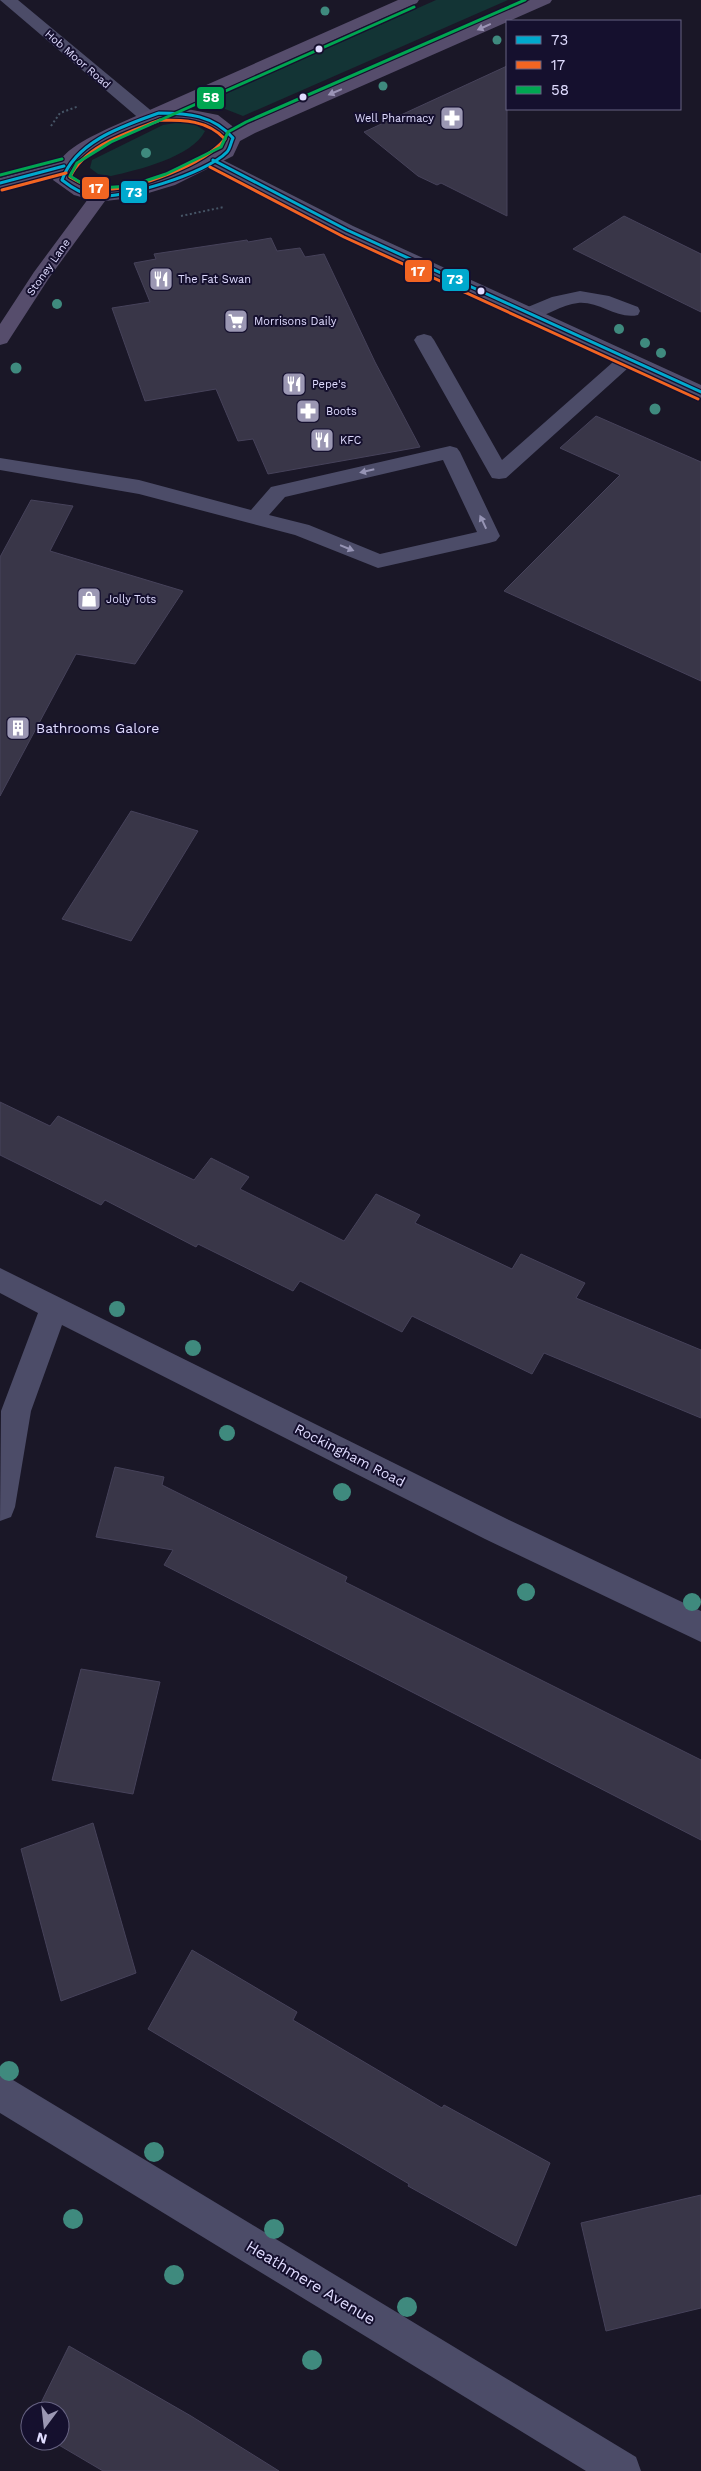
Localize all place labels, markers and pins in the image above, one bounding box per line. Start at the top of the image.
unlabelled marker [314,44,324,54]
unlabelled marker [298,92,308,102]
pharmacy icon: Well Pharmacy [439,105,465,131]
place label: Well Pharmacy [355,112,434,125]
restaurant icon: The Fat Swan [148,266,174,292]
place label: The Fat Swan [178,273,251,286]
unlabelled marker [476,286,486,296]
supermarket icon: Morrisons Daily [223,308,249,334]
place label: Morrisons Daily [254,315,337,328]
restaurant icon: Pepe's [281,371,307,397]
place label: Pepe's [312,378,346,391]
pharmacy icon: Boots [295,398,321,424]
place label: Boots [326,405,357,418]
restaurant icon: KFC [309,427,335,453]
place label: KFC [340,434,362,447]
shop icon: Jolly Tots [76,586,102,612]
place label: Jolly Tots [106,593,157,606]
building icon: Bathrooms Galore [5,715,31,741]
place label: Bathrooms Galore [36,720,159,736]

